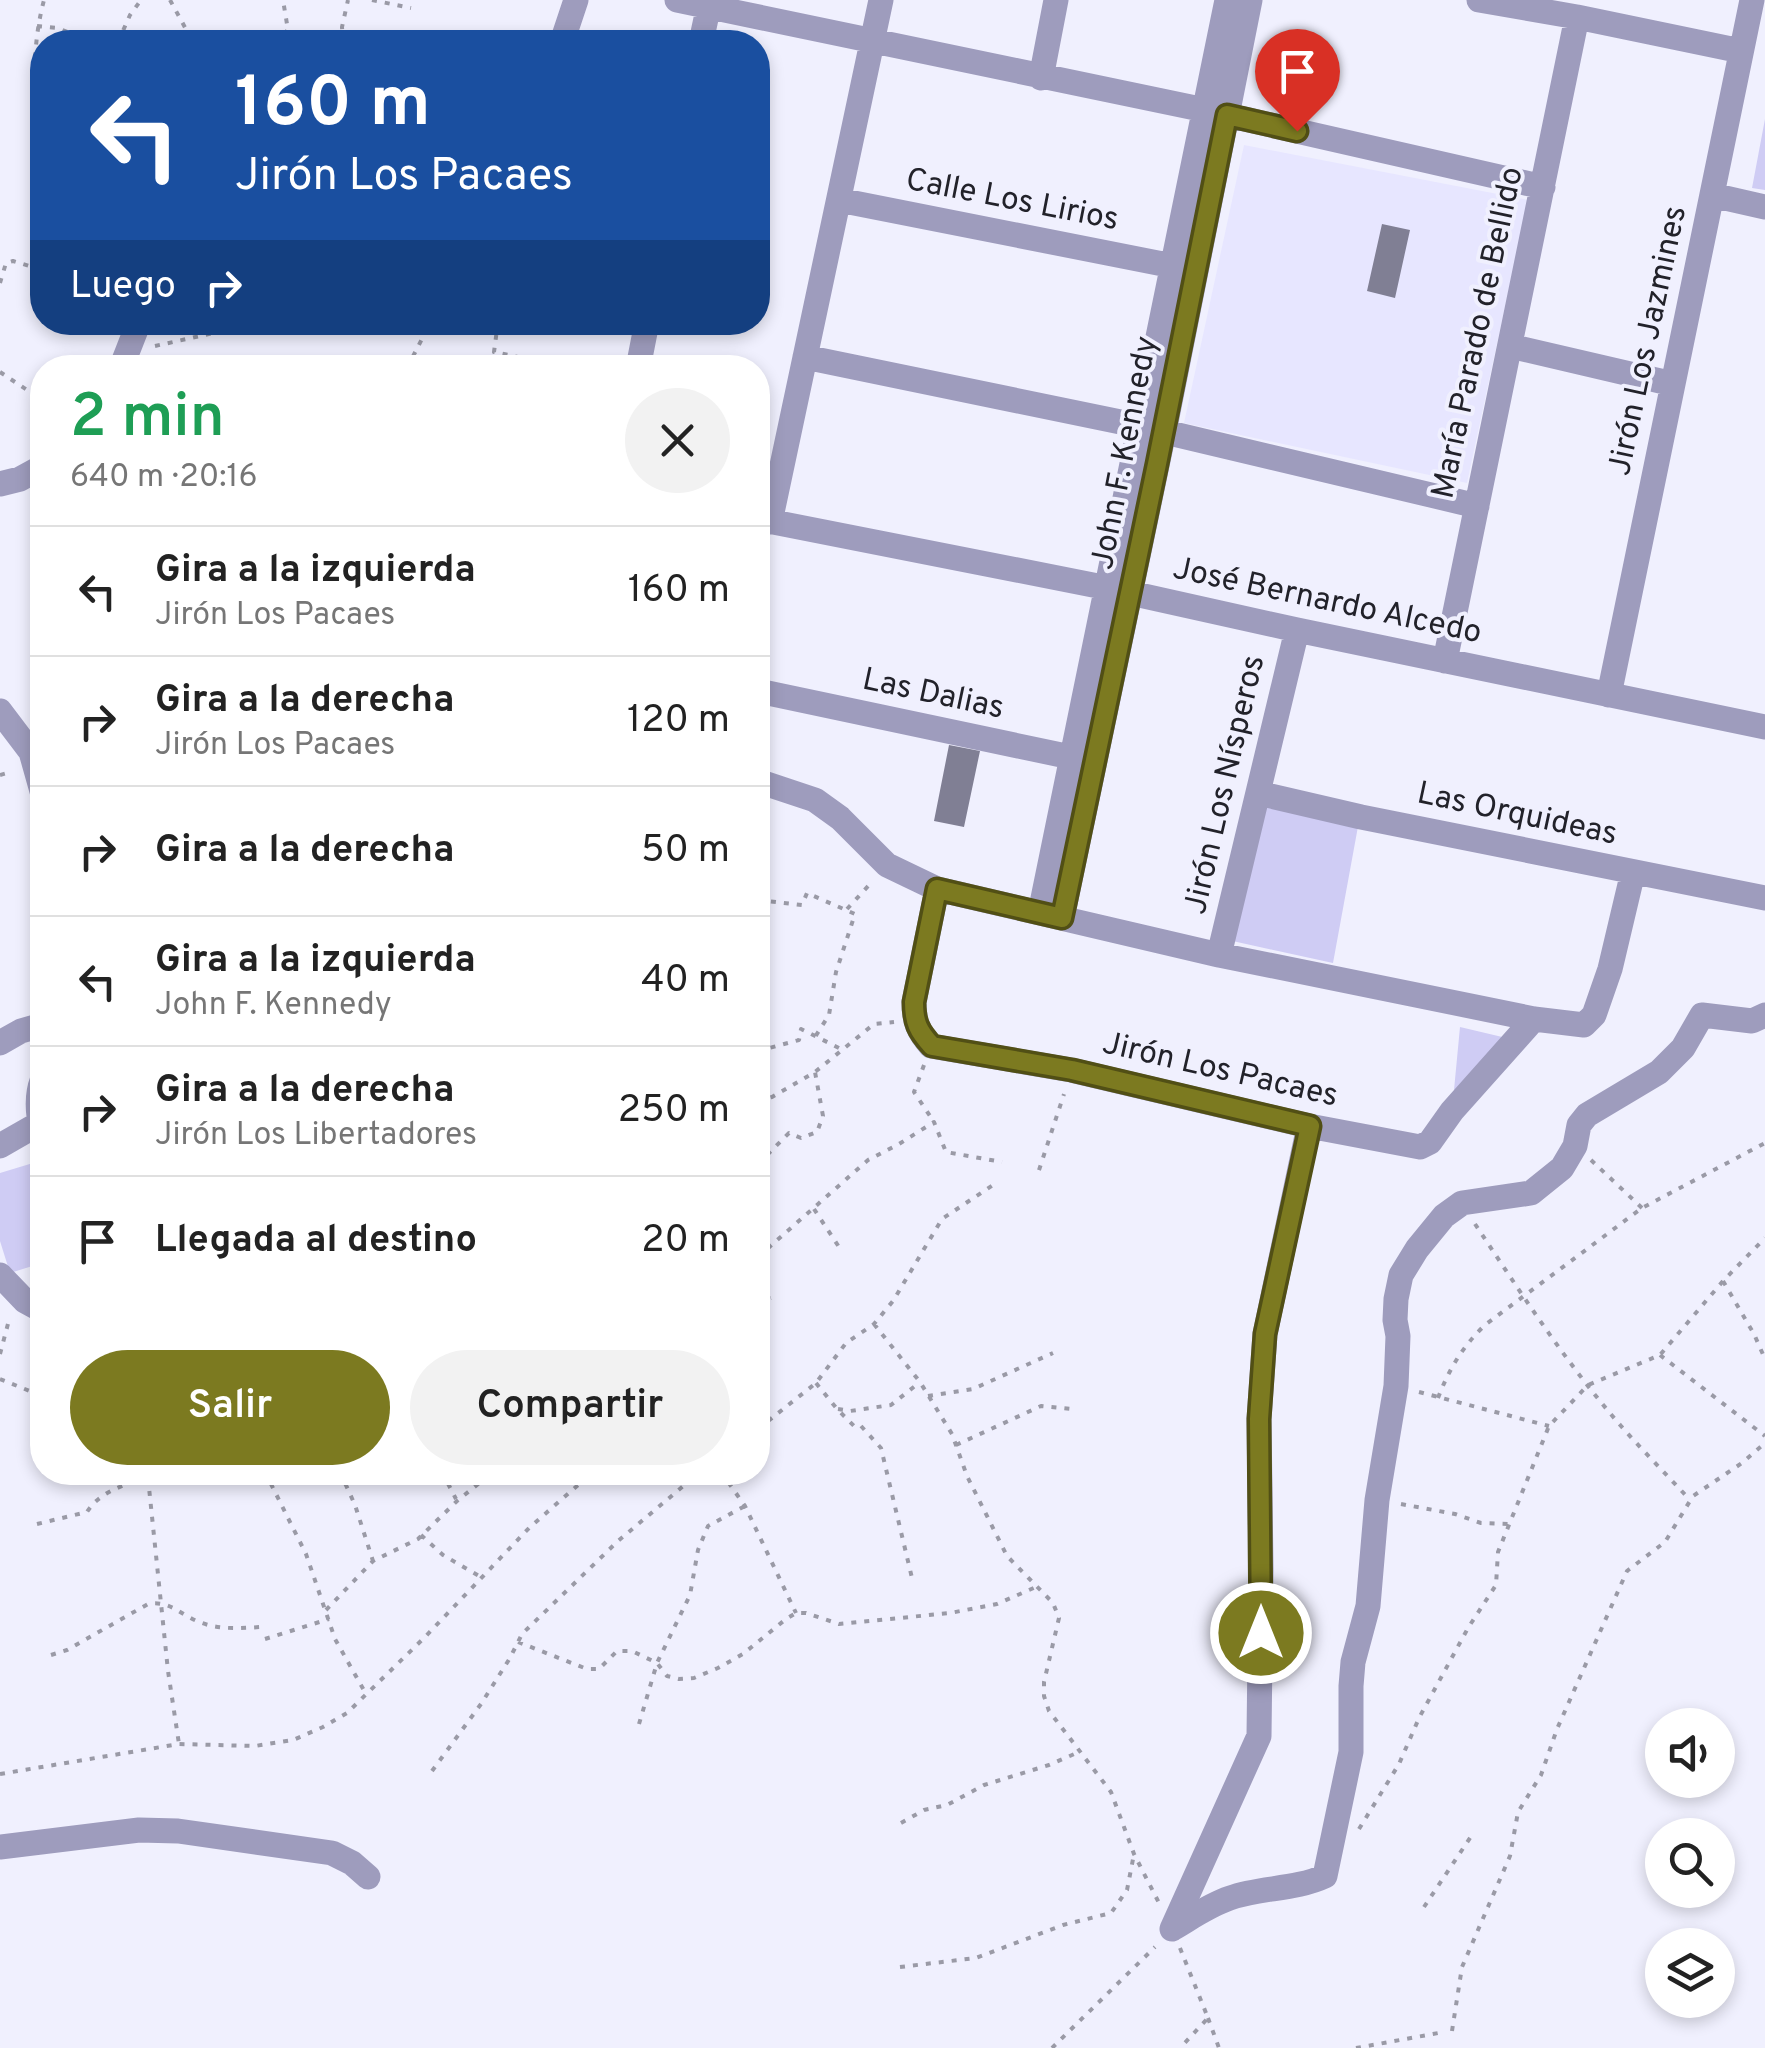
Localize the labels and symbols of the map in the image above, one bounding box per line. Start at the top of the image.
pin [1255,29,1340,132]
street label: Calle Los Lirios [902,161,1122,241]
street label: María Parado de Bellido [1424,163,1534,503]
street label: Jirón Los Jazmines [1601,202,1697,480]
street label: John F. Kennedy [1084,333,1168,573]
street label: José Bernardo Alcedo [1169,550,1485,654]
street label: Jirón Los Nísperos [1177,652,1275,918]
street label: Las Dalias [859,660,1007,730]
street label: Las Orquideas [1413,774,1621,856]
street label: Jirón Los Pacaes [1098,1024,1342,1118]
position arrow [1209,1581,1313,1685]

